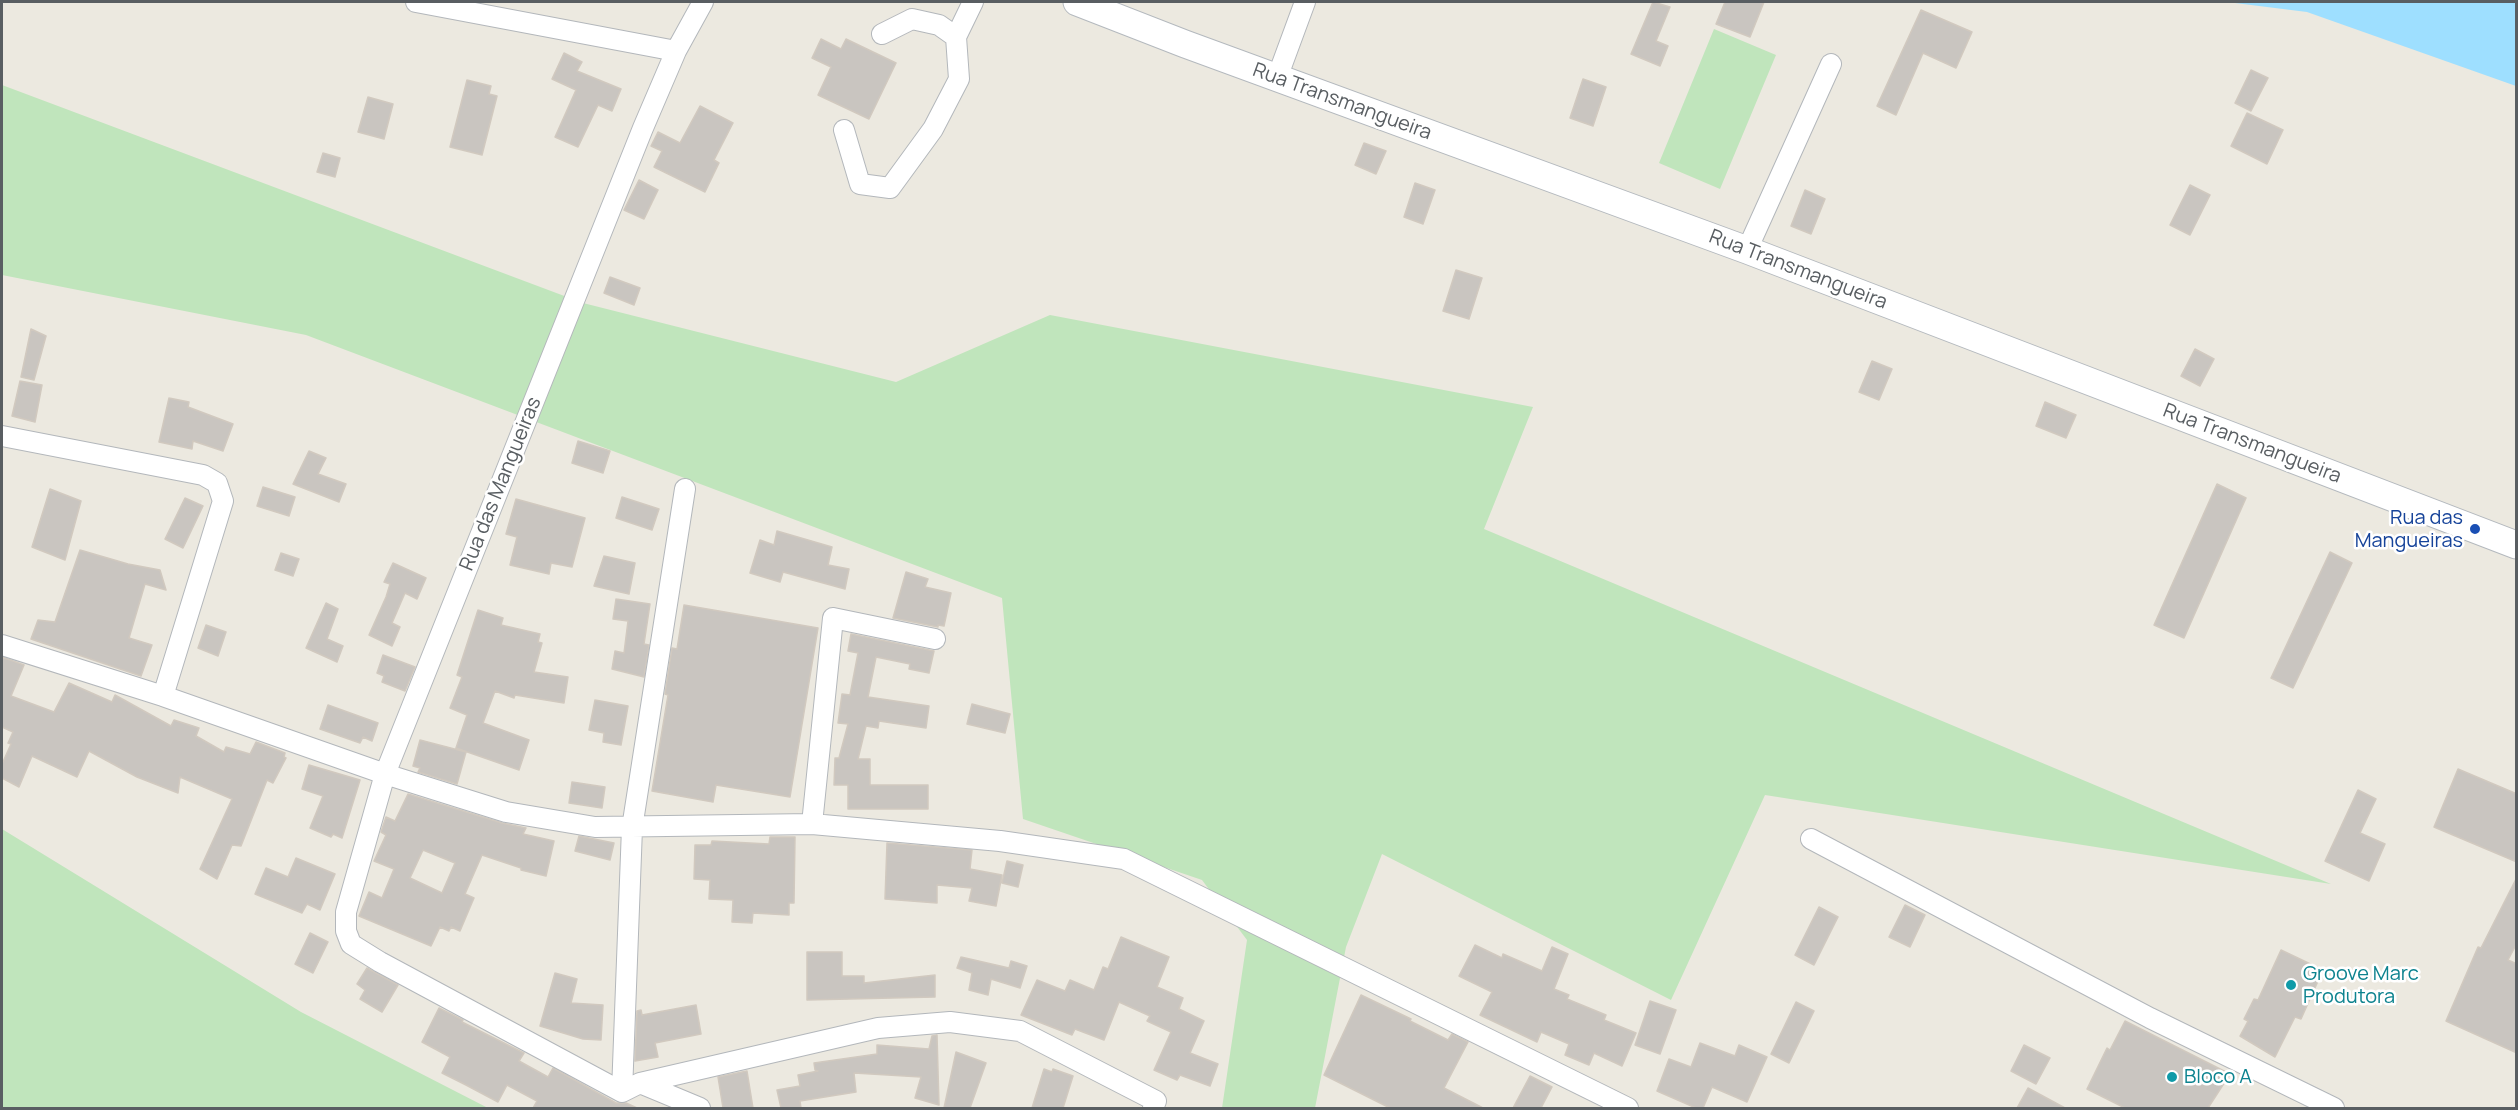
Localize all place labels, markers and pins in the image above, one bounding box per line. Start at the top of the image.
place label: Rua das Mangueiras [2355,506,2463,553]
marker: Rua das Mangueiras [2468,522,2482,536]
place label: Groove Marc Produtora [2303,962,2419,1009]
marker: Groove Marc Produtora [2284,978,2298,992]
place label: Bloco A [2184,1065,2252,1089]
marker: Bloco A [2165,1070,2179,1084]

